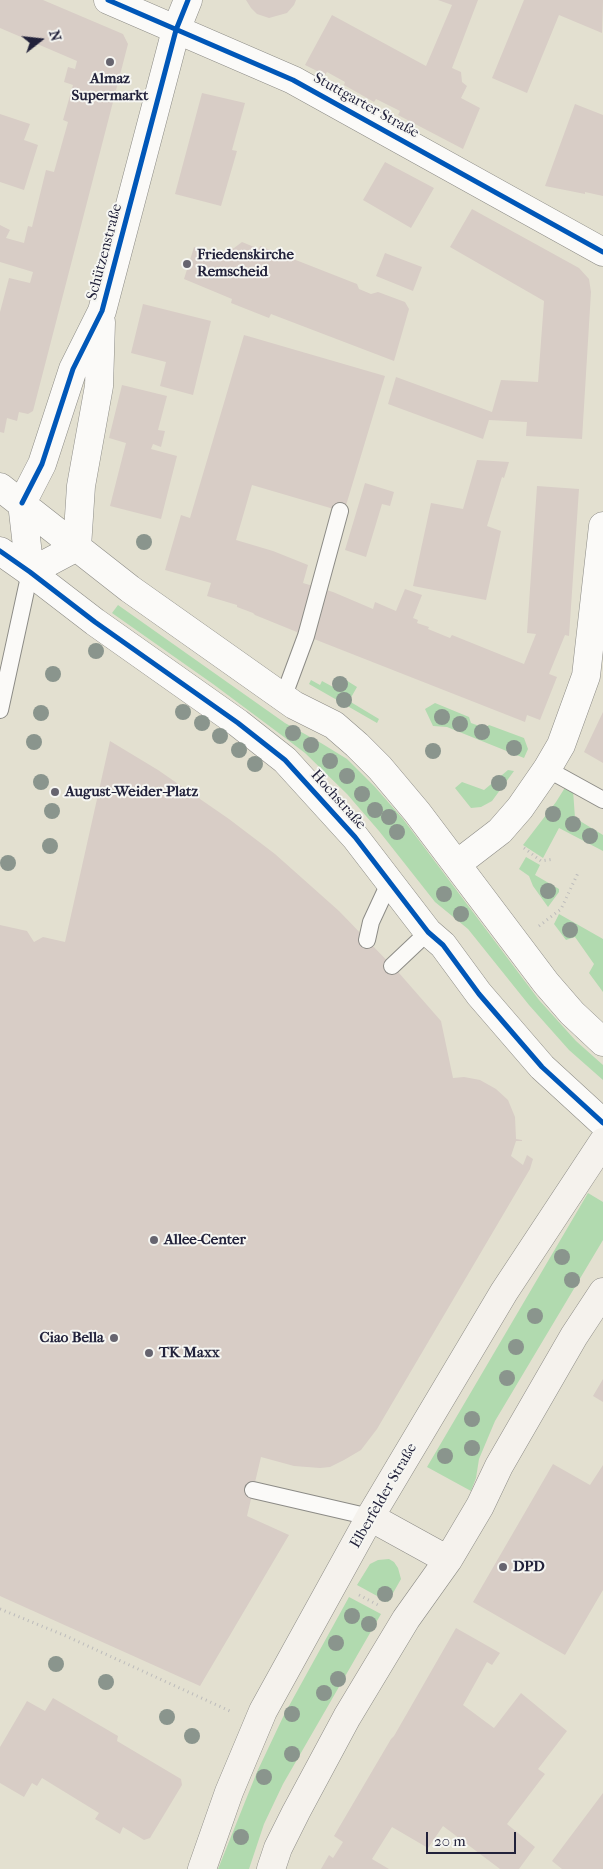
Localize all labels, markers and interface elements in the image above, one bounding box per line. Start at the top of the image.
north arrow [15,15,65,65]
text: N [45,28,65,43]
marker: Almaz Supermarkt [104,56,116,68]
place label: Almaz Supermarkt [72,70,148,105]
street label: Stuttgarter Straße [310,70,422,142]
street label: Schützenstraße [84,202,126,302]
place label: Friedenskirche Remscheid [197,246,294,281]
marker: Friedenskirche Remscheid [181,258,193,270]
street label: Hochstraße [307,766,369,834]
place label: August-Weider-Platz [65,783,198,801]
marker: August-Weider-Platz [49,786,61,798]
place label: Allee-Center [164,1231,246,1249]
marker: Allee-Center [148,1234,160,1246]
place label: Ciao Bella [39,1329,104,1347]
marker: Ciao Bella [108,1332,120,1344]
place label: TK Maxx [159,1344,220,1362]
marker: TK Maxx [143,1347,155,1359]
street label: Elberfelder Straße [347,1440,421,1552]
place label: DPD [513,1558,545,1576]
marker: DPD [497,1561,509,1573]
scale bar [428,1822,518,1854]
text: 20 m [434,1832,466,1850]

